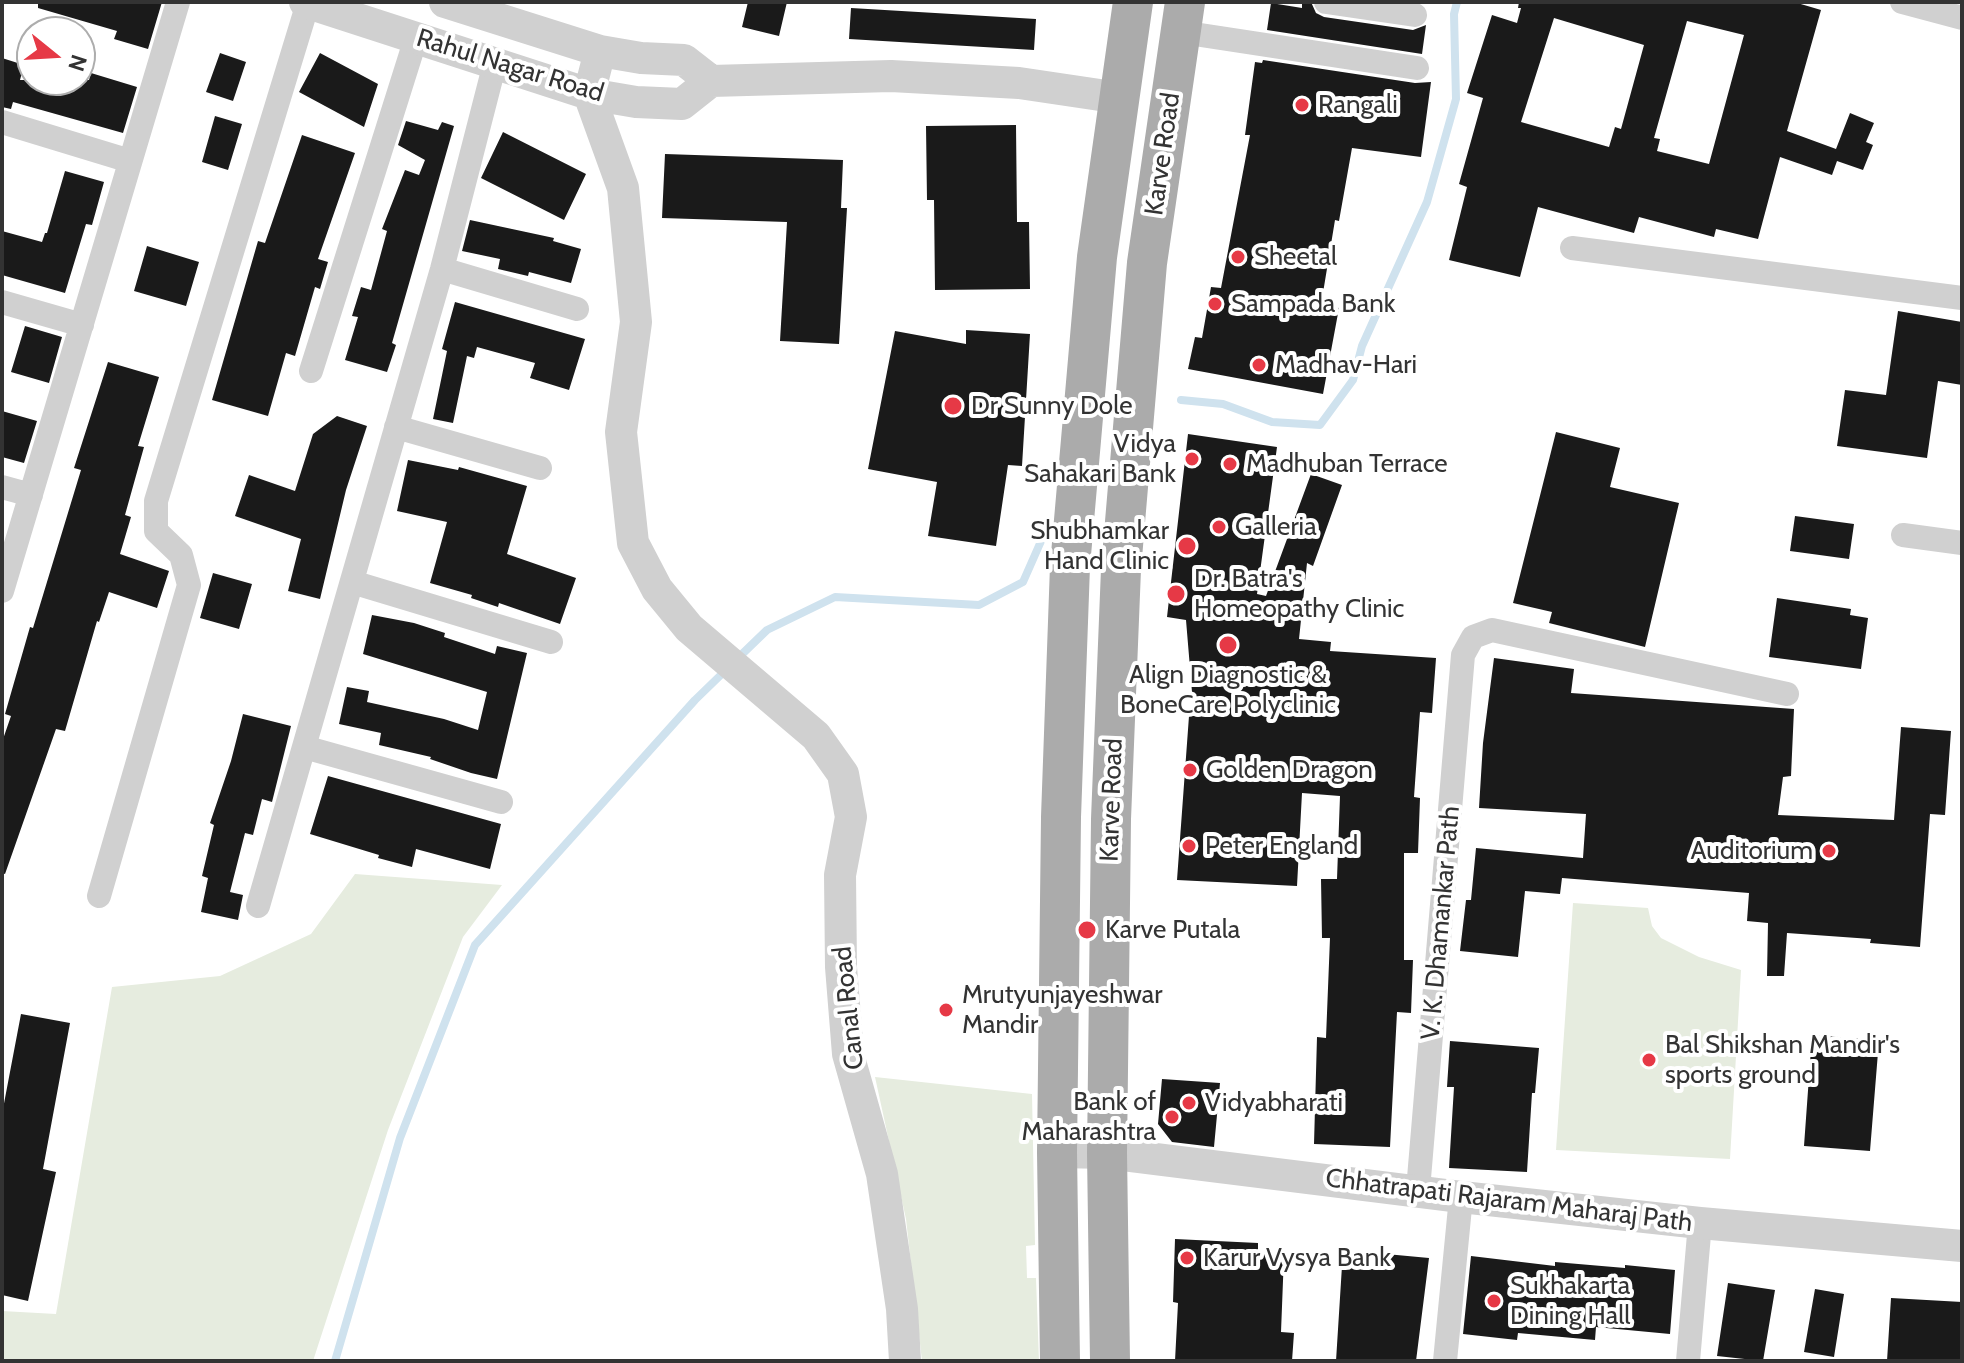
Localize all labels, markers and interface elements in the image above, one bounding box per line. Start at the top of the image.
north arrow [16,16,96,96]
street label: Rahul Nagar Road [413,23,607,109]
text: N [62,51,93,75]
place label: Rangali [1318,89,1398,121]
street label: Karve Road [1139,91,1187,217]
marker: Rangali [1293,96,1311,114]
place label: Sheetal [1254,241,1337,273]
marker: Sheetal [1229,248,1247,266]
place label: Sampada Bank [1231,288,1395,320]
marker: Sampada Bank [1206,295,1224,313]
place label: Madhav-Hari [1275,349,1417,381]
marker: Madhav-Hari [1250,356,1268,374]
place label: Dr Sunny Dole [971,390,1132,422]
marker: Dr Sunny Dole [942,395,964,417]
place label: Vidya Sahakari Bank [1024,428,1176,490]
place label: Madhuban Terrace [1246,448,1448,480]
marker: Vidya Sahakari Bank [1183,450,1201,468]
marker: Madhuban Terrace [1221,455,1239,473]
place label: Galleria [1235,511,1317,543]
place label: Shubhamkar Hand Clinic [1030,515,1169,576]
marker: Galleria [1210,518,1228,536]
marker: Shubhamkar Hand Clinic [1176,535,1198,557]
place label: Dr. Batra's Homeopathy Clinic [1194,563,1404,624]
marker: Dr. Batra's Homeopathy Clinic [1165,583,1187,605]
marker: Align Diagnostic & BoneCare Polyclinic [1217,634,1239,656]
place label: Align Diagnostic & BoneCare Polyclinic [1120,659,1336,720]
street label: Karve Road [1094,738,1130,862]
place label: Golden Dragon [1206,754,1373,786]
marker: Golden Dragon [1181,761,1199,779]
street label: V. K. Dhamankar Path [1415,805,1467,1041]
place label: Peter England [1205,830,1358,862]
place label: Auditorium [1691,835,1813,867]
marker: Peter England [1180,837,1198,855]
marker: Auditorium [1820,842,1838,860]
place label: Karve Putala [1105,914,1240,946]
marker: Karve Putala [1076,919,1098,941]
street label: Canal Road [827,945,871,1071]
place label: Mrutyunjayeshwar Mandir [962,979,1162,1040]
marker: Mrutyunjayeshwar Mandir [937,1001,955,1019]
place label: Bal Shikshan Mandir's sports ground [1665,1029,1900,1090]
marker: Bal Shikshan Mandir's sports ground [1640,1051,1658,1069]
place label: Bank of Maharashtra [1022,1086,1156,1148]
place label: Vidyabharati [1205,1087,1343,1119]
marker: Vidyabharati [1180,1094,1198,1112]
marker: Bank of Maharashtra [1163,1108,1181,1126]
street label: Chhatrapati Rajaram Maharaj Path [1324,1163,1694,1239]
place label: Karur Vysya Bank [1203,1242,1391,1274]
marker: Karur Vysya Bank [1178,1249,1196,1267]
place label: Sukhakarta Dining Hall [1510,1270,1630,1332]
marker: Sukhakarta Dining Hall [1485,1292,1503,1310]

